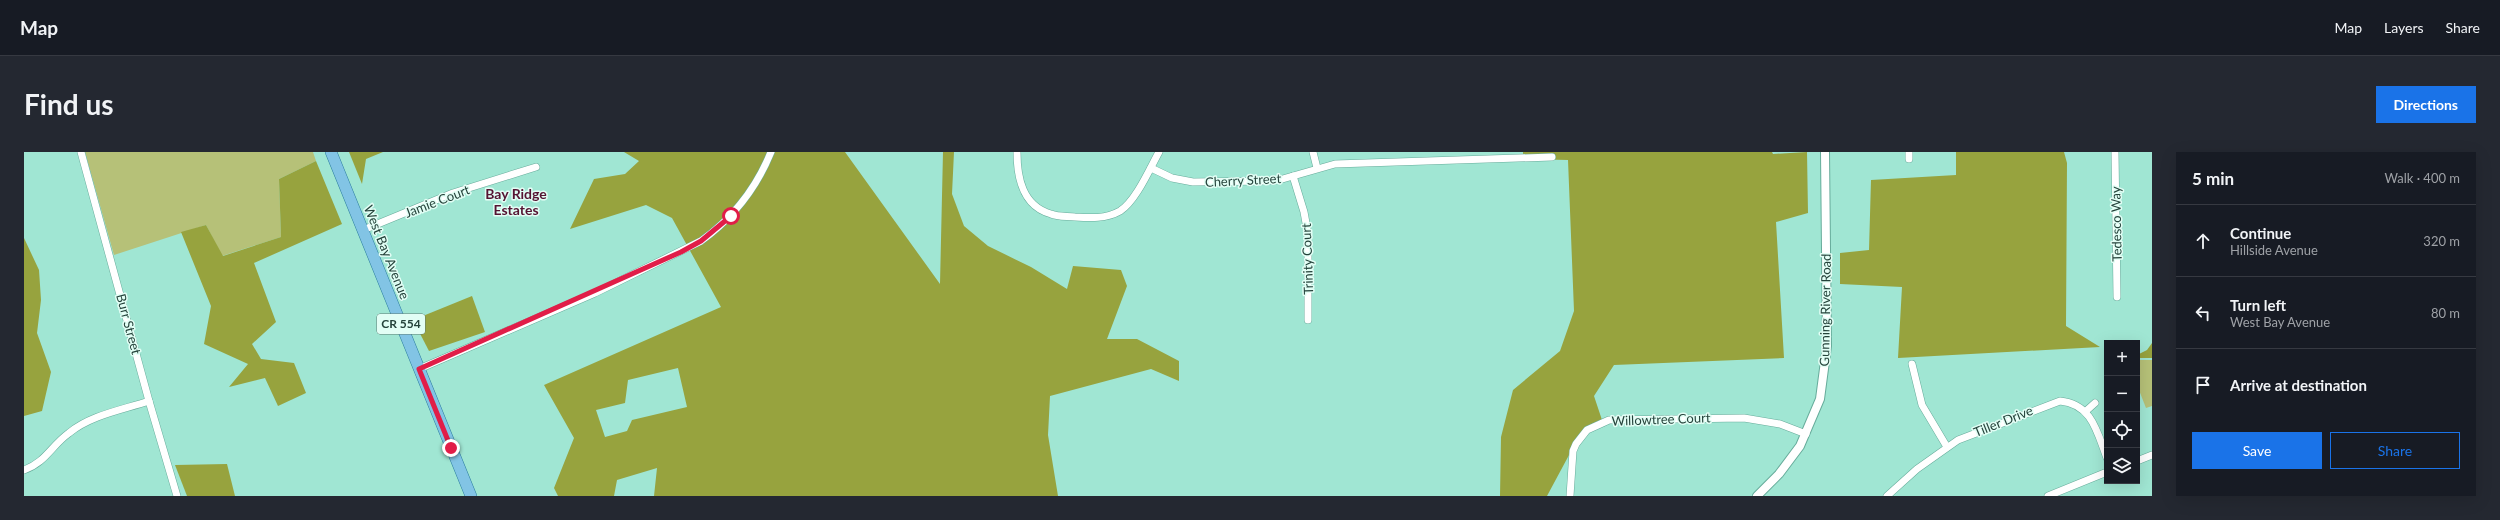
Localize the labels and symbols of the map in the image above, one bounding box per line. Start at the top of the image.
street label: Cherry Street [1205,170,1282,190]
street label: Jamie Court [402,181,472,221]
district label: Bay Ridge Estates [485,185,547,218]
street label: Tedesco Way [2107,186,2125,262]
street label: West Bay Avenue [361,203,413,302]
route start [722,207,740,225]
street label: Trinity Court [1298,223,1316,295]
street label: Gunning River Road [1816,253,1834,367]
street label: Burr Street [113,292,145,356]
road number: CR 554 [377,314,425,334]
street label: Tiller Drive [1971,402,2035,440]
street label: Willowtree Court [1611,409,1711,429]
route end [442,439,460,457]

